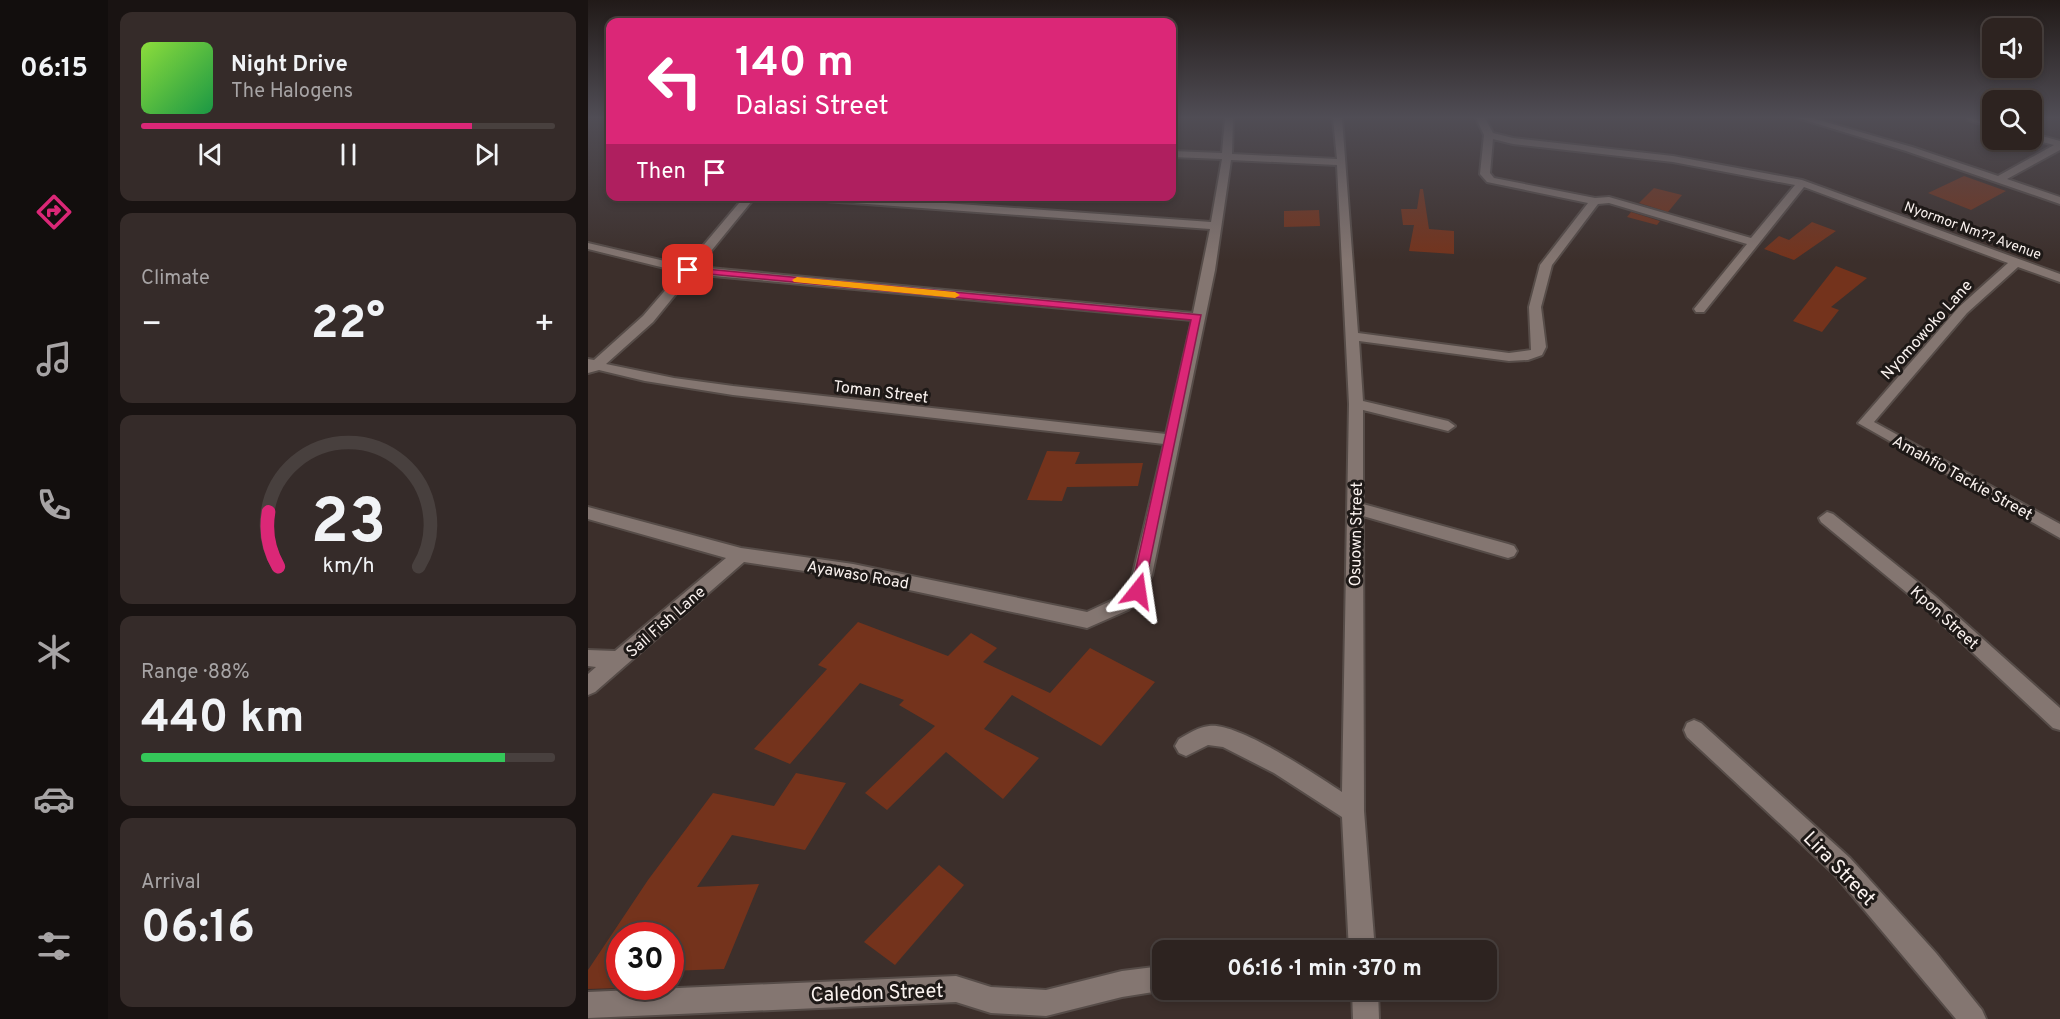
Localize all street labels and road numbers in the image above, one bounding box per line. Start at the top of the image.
street label: Nyormor Nm?? Avenue [1902,199,2043,264]
street label: Nyomowoko Lane [1877,276,1978,384]
street label: Toman Street [832,377,930,409]
street label: Amahfio Tackie Street [1888,432,2036,526]
street label: Osuown Street [1346,482,1368,586]
street label: Ayawaso Road [805,557,910,595]
street label: Kpon Street [1905,582,1982,655]
street label: Sail Fish Lane [622,583,710,662]
street label: Lira Street [1797,827,1881,912]
street label: Caledon Street [810,979,944,1009]

